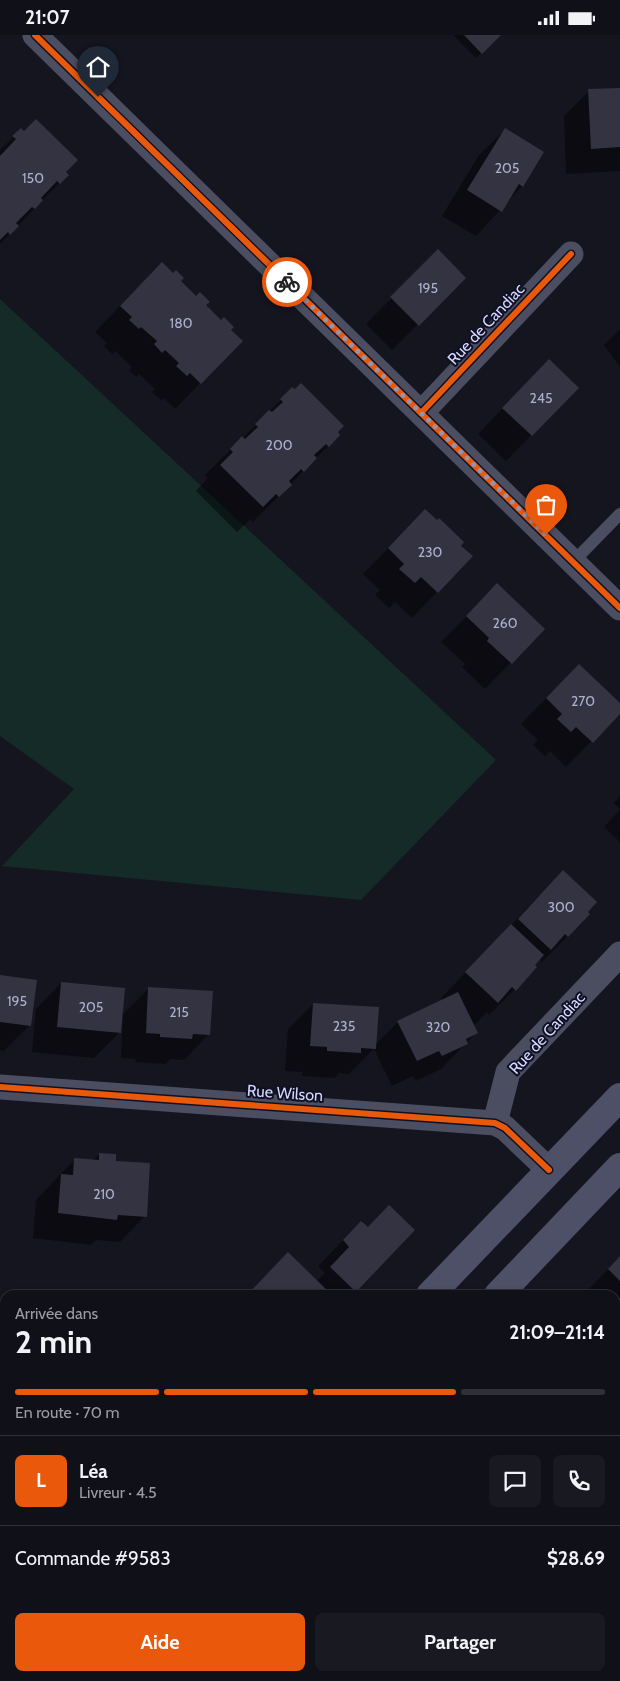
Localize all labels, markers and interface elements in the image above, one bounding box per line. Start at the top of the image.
text: 21:07 [25,6,69,29]
pin [77,46,119,97]
icon: home [84,53,112,81]
house number: 205 [495,159,519,177]
house number: 150 [22,169,44,187]
courier [262,257,312,307]
icon: bike [273,268,301,296]
house number: 195 [418,279,438,297]
street label: Rue de Candiac [444,279,528,369]
house number: 180 [170,314,193,332]
house number: 245 [529,389,553,407]
house number: 200 [266,436,293,454]
pin [525,484,567,535]
icon: bag [532,491,560,519]
house number: 230 [418,543,443,561]
house number: 260 [492,614,518,632]
house number: 270 [571,692,595,710]
house number: 300 [547,898,575,916]
street label: Rue de Candiac [505,988,589,1078]
house number: 195 [7,992,27,1010]
house number: 205 [79,998,103,1016]
house number: 215 [169,1003,189,1021]
house number: 235 [333,1017,355,1035]
house number: 320 [426,1018,451,1036]
street label: Rue Wilson [246,1081,324,1105]
house number: 210 [93,1185,115,1203]
text: Arrivée dans [15,1304,98,1323]
text: 21:09–21:14 [509,1321,605,1344]
text: 2 min [15,1322,92,1361]
text: En route · 70 m [15,1403,120,1422]
button: chat [489,1455,541,1507]
button: phone [553,1455,605,1507]
text: Léa [79,1460,108,1483]
text: L [36,1469,46,1492]
text: Livreur · 4.5 [79,1483,157,1502]
text: Commande #9583 [15,1547,171,1570]
text: $28.69 [547,1547,605,1570]
button: Aide [15,1613,305,1671]
button: Partager [315,1613,605,1671]

